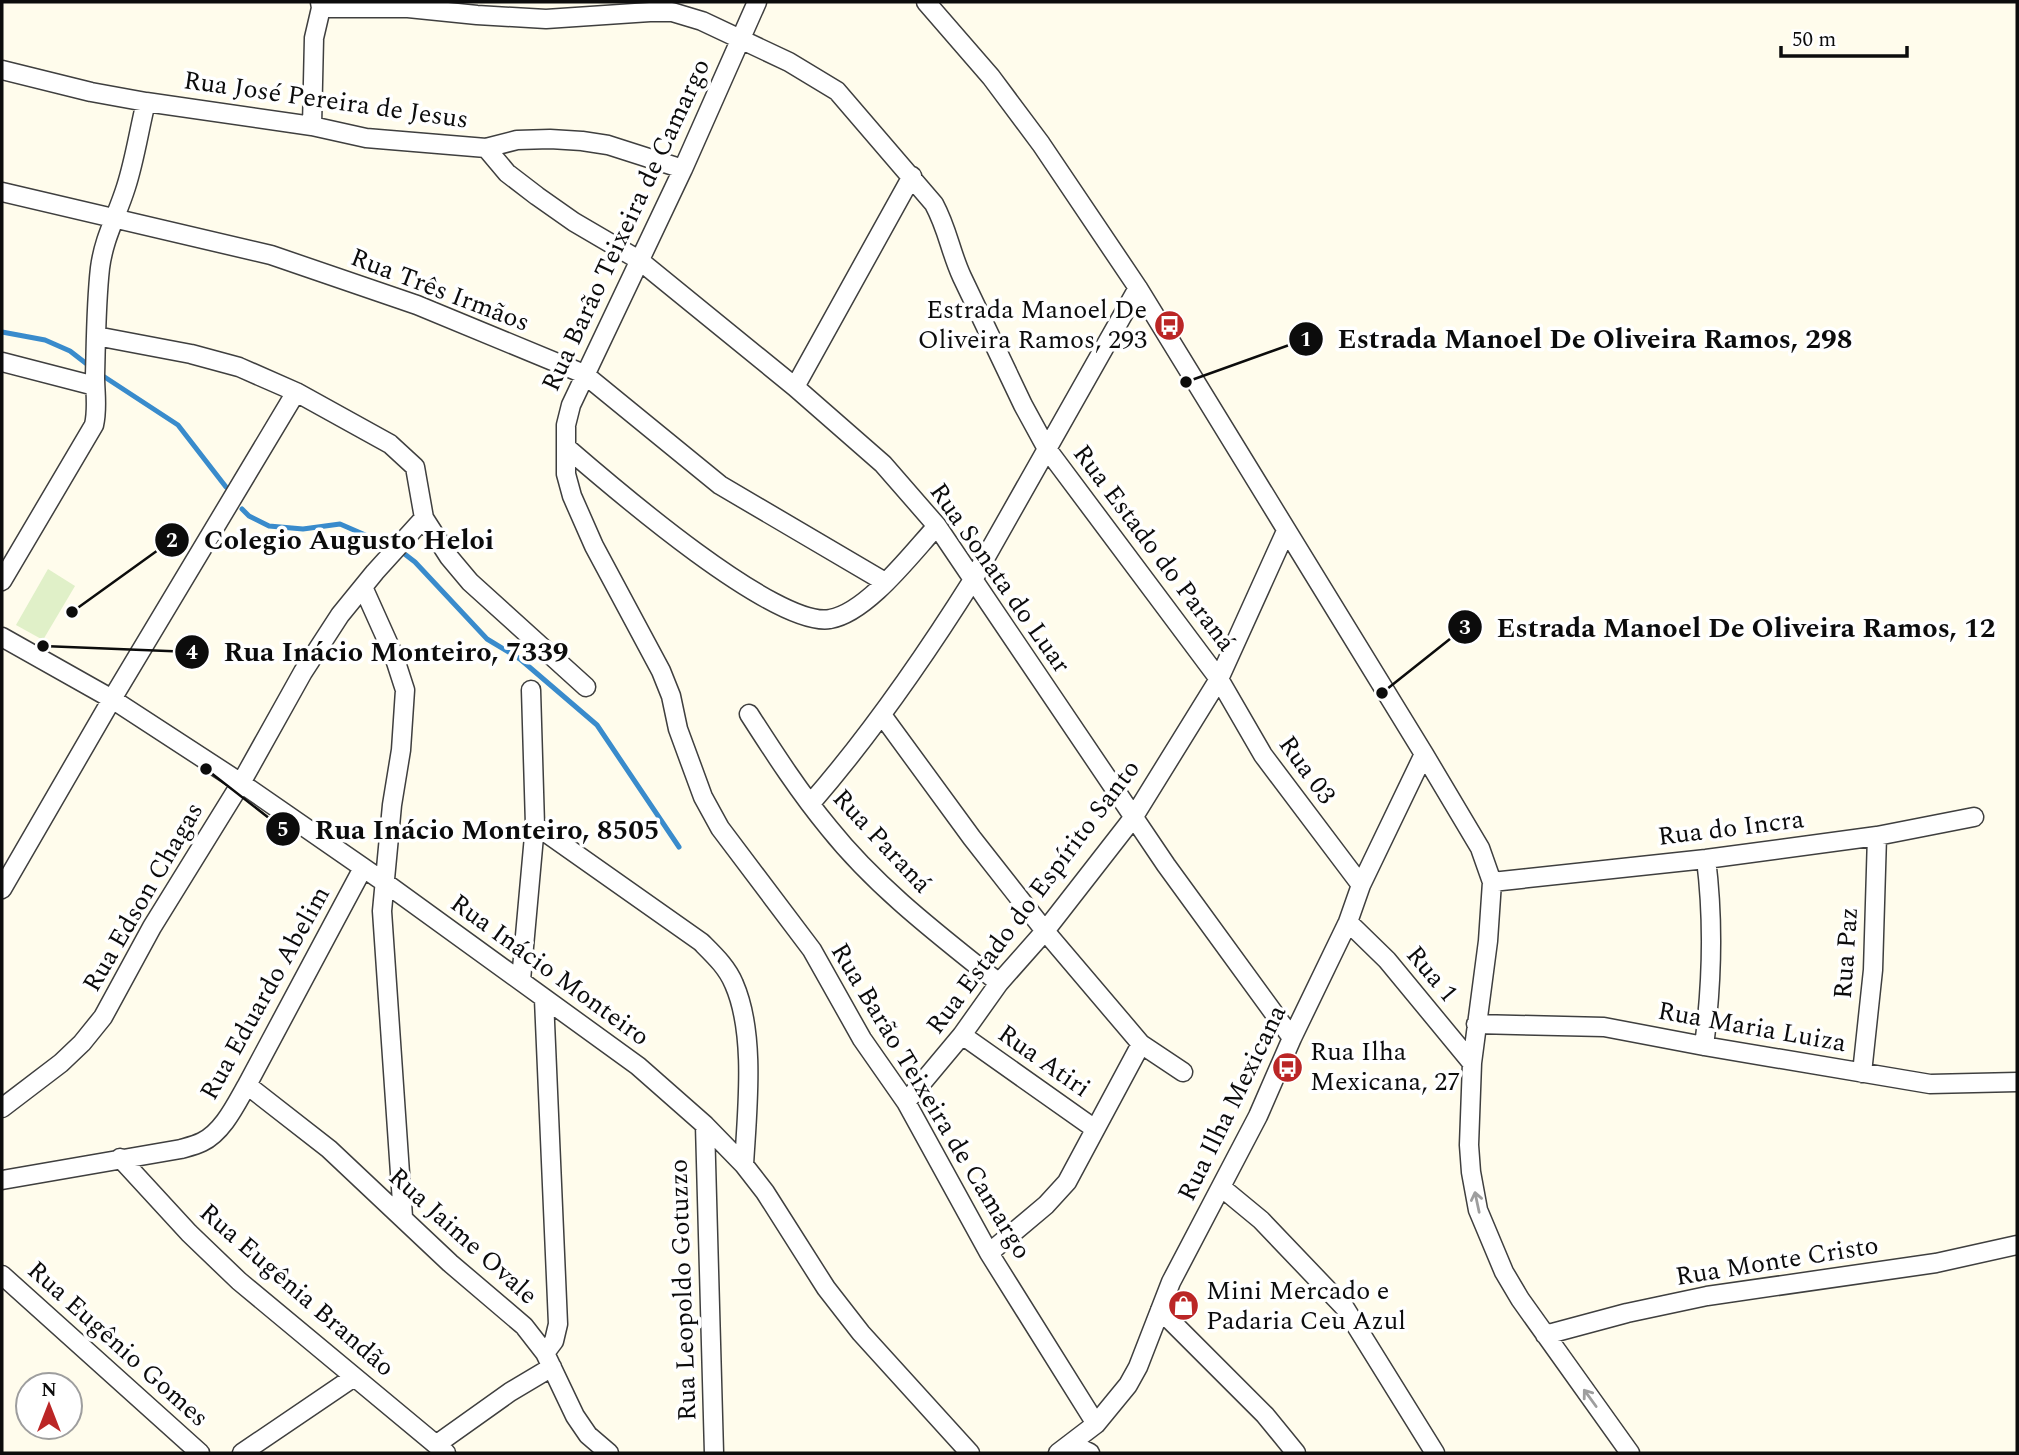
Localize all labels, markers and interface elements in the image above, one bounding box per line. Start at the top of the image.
scale bar [1781,14,1907,58]
text: 50 m [1792,24,1836,56]
street label: Rua Barão Teixeira de Camargo [531,52,721,398]
street label: Rua José Pereira de Jesus [181,60,471,140]
street label: Rua Três Irmãos [345,237,535,343]
place label: Estrada Manoel De Oliveira Ramos, 293 [918,290,1147,360]
bus stop icon: Estrada Manoel De Oliveira Ramos, 293 [1153,308,1187,342]
callout: Estrada Manoel De Oliveira Ramos, 298 [1289,314,1866,363]
text: Estrada Manoel De Oliveira Ramos, 298 [1338,318,1852,361]
text: 1 [1300,324,1312,356]
street label: Rua Estado do Paraná [1063,436,1246,660]
street label: Rua Sonata do Luar [919,475,1081,681]
callout: Colegio Augusto Heloi [155,515,508,564]
text: Colegio Augusto Heloi [204,519,494,562]
text: 2 [166,525,178,557]
callout: Estrada Manoel De Oliveira Ramos, 12 [1447,602,2010,651]
text: Estrada Manoel De Oliveira Ramos, 12 [1496,607,1996,650]
text: 3 [1459,612,1471,644]
callout: Rua Inácio Monteiro, 7339 [174,627,582,676]
text: Rua Inácio Monteiro, 7339 [223,631,569,674]
text: 4 [186,637,198,669]
street label: Rua 03 [1268,727,1346,813]
street label: Rua Estado do Espírito Santo [916,751,1150,1043]
street label: Rua Paraná [823,780,941,903]
street label: Rua Edson Chagas [72,794,214,1000]
street label: Rua do Incra [1656,799,1807,857]
callout: Rua Inácio Monteiro, 8505 [266,805,674,854]
text: Rua Inácio Monteiro, 8505 [314,809,660,852]
text: 5 [277,814,289,846]
street label: Rua Eduardo Abelim [189,879,341,1107]
street label: Rua Inácio Monteiro [442,884,658,1056]
street label: Rua Paz [1823,906,1869,1000]
street label: Rua Barão Teixeira de Camargo [820,935,1042,1267]
street label: Rua 1 [1396,937,1468,1011]
street label: Rua Maria Luiza [1655,991,1850,1063]
street label: Rua Ilha Mexicana [1167,998,1297,1208]
street label: Rua Atiri [989,1014,1099,1108]
place label: Rua Ilha Mexicana, 27 [1310,1032,1460,1102]
bus stop icon: Rua Ilha Mexicana, 27 [1270,1050,1304,1084]
street label: Rua Jaime Ovale [379,1158,547,1314]
street label: Rua Leopoldo Gotuzzo [658,1158,708,1422]
one-way arrow [1470,1192,1483,1214]
street label: Rua Eugênia Brandão [190,1193,404,1387]
street label: Rua Monte Cristo [1673,1225,1881,1297]
street label: Rua Eugênio Gomes [18,1251,218,1437]
place label: Mini Mercado e Padaria Ceu Azul [1206,1271,1406,1341]
shop icon: Mini Mercado e Padaria Ceu Azul [1166,1289,1200,1323]
north arrow [14,1371,84,1441]
text: N [41,1376,57,1405]
one-way arrow [1583,1389,1597,1408]

